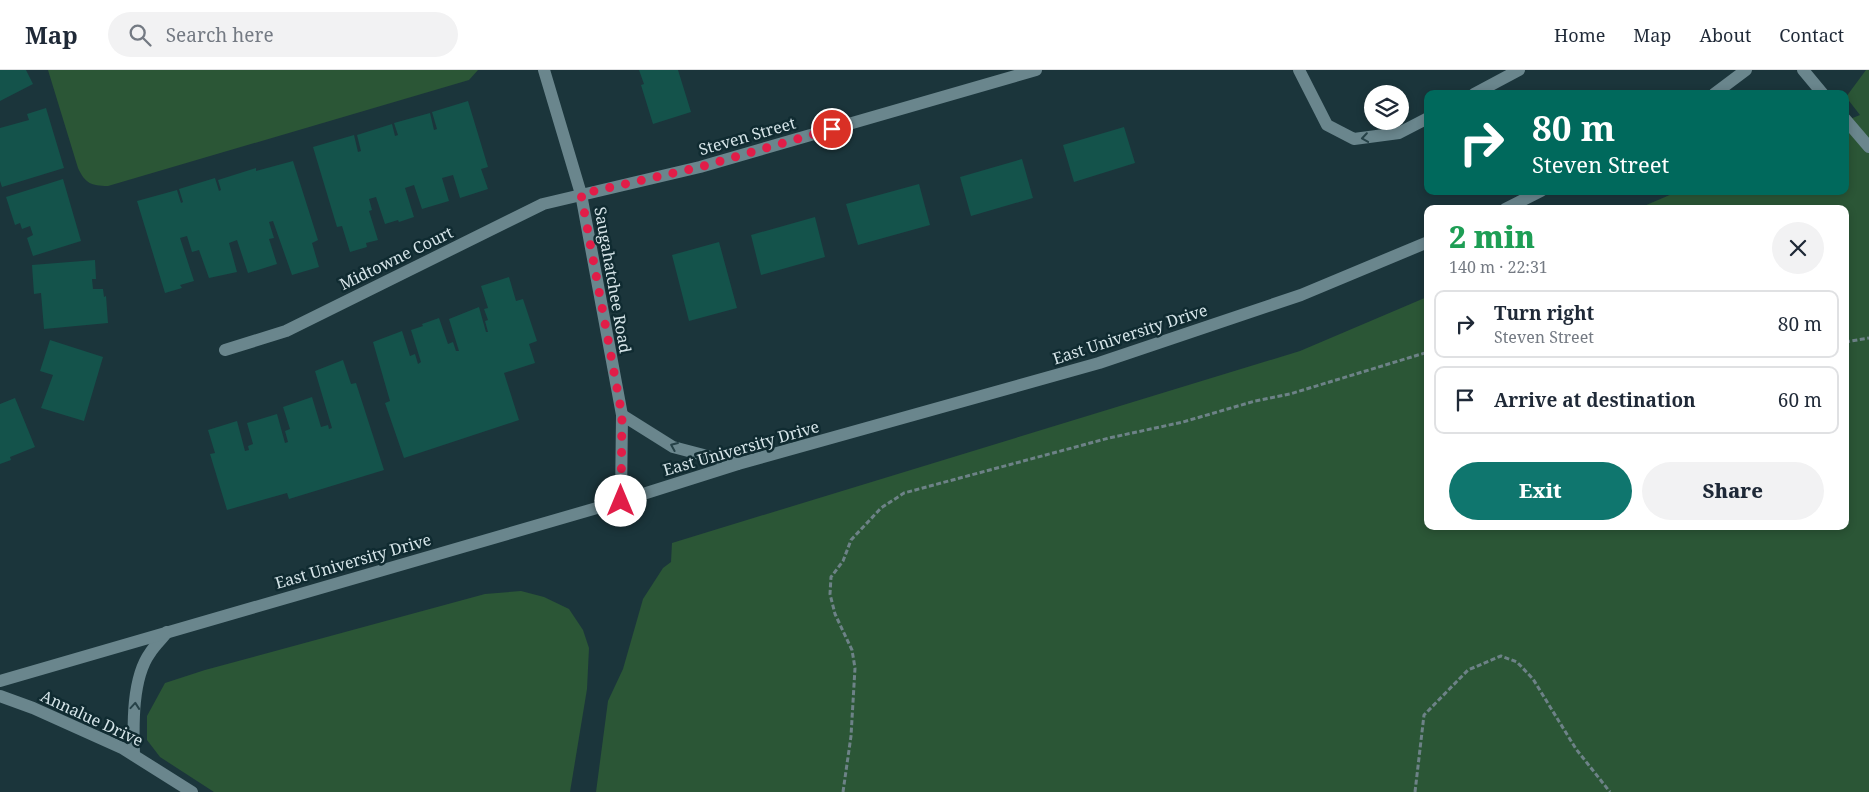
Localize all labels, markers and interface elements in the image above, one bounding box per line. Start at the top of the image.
search box [108,12,458,57]
text: Map [25,18,78,51]
icon: search [126,21,154,49]
text: Search here [166,22,274,48]
text: Home [1554,23,1605,47]
text: Map [1633,23,1671,47]
text: About [1699,23,1751,47]
text: Contact [1779,23,1844,47]
map controls [1364,85,1409,130]
button: layers [1364,85,1409,130]
text: 80 m [1532,104,1615,151]
pin [811,108,853,150]
icon: right [1449,110,1514,175]
street label: Steven Street [696,112,798,160]
icon: arrive [818,115,846,143]
one-way arrow [1361,132,1369,143]
text: Steven Street [1532,149,1669,179]
street label: Saugahatchee Road [589,205,637,355]
text: 2 min [1449,216,1535,257]
street label: Midtowne Court [335,221,457,295]
button: close [1772,222,1824,274]
text: 140 m · 22:31 [1449,256,1548,278]
street label: East University Drive [1050,299,1210,369]
text: Turn right [1494,300,1594,326]
icon: right [1451,310,1479,338]
text: 80 m [1778,311,1822,337]
text: Steven Street [1494,326,1594,348]
icon: arrive [1451,386,1479,414]
text: Arrive at destination [1494,387,1696,413]
text: 60 m [1778,387,1822,413]
street label: East University Drive [660,415,822,481]
one-way arrow [670,442,679,453]
button: Exit [1449,462,1632,520]
button: Share [1642,462,1824,520]
position arrow [594,474,646,526]
street label: East University Drive [272,528,434,594]
street label: Annalue Drive [37,685,147,751]
one-way arrow [129,702,140,710]

